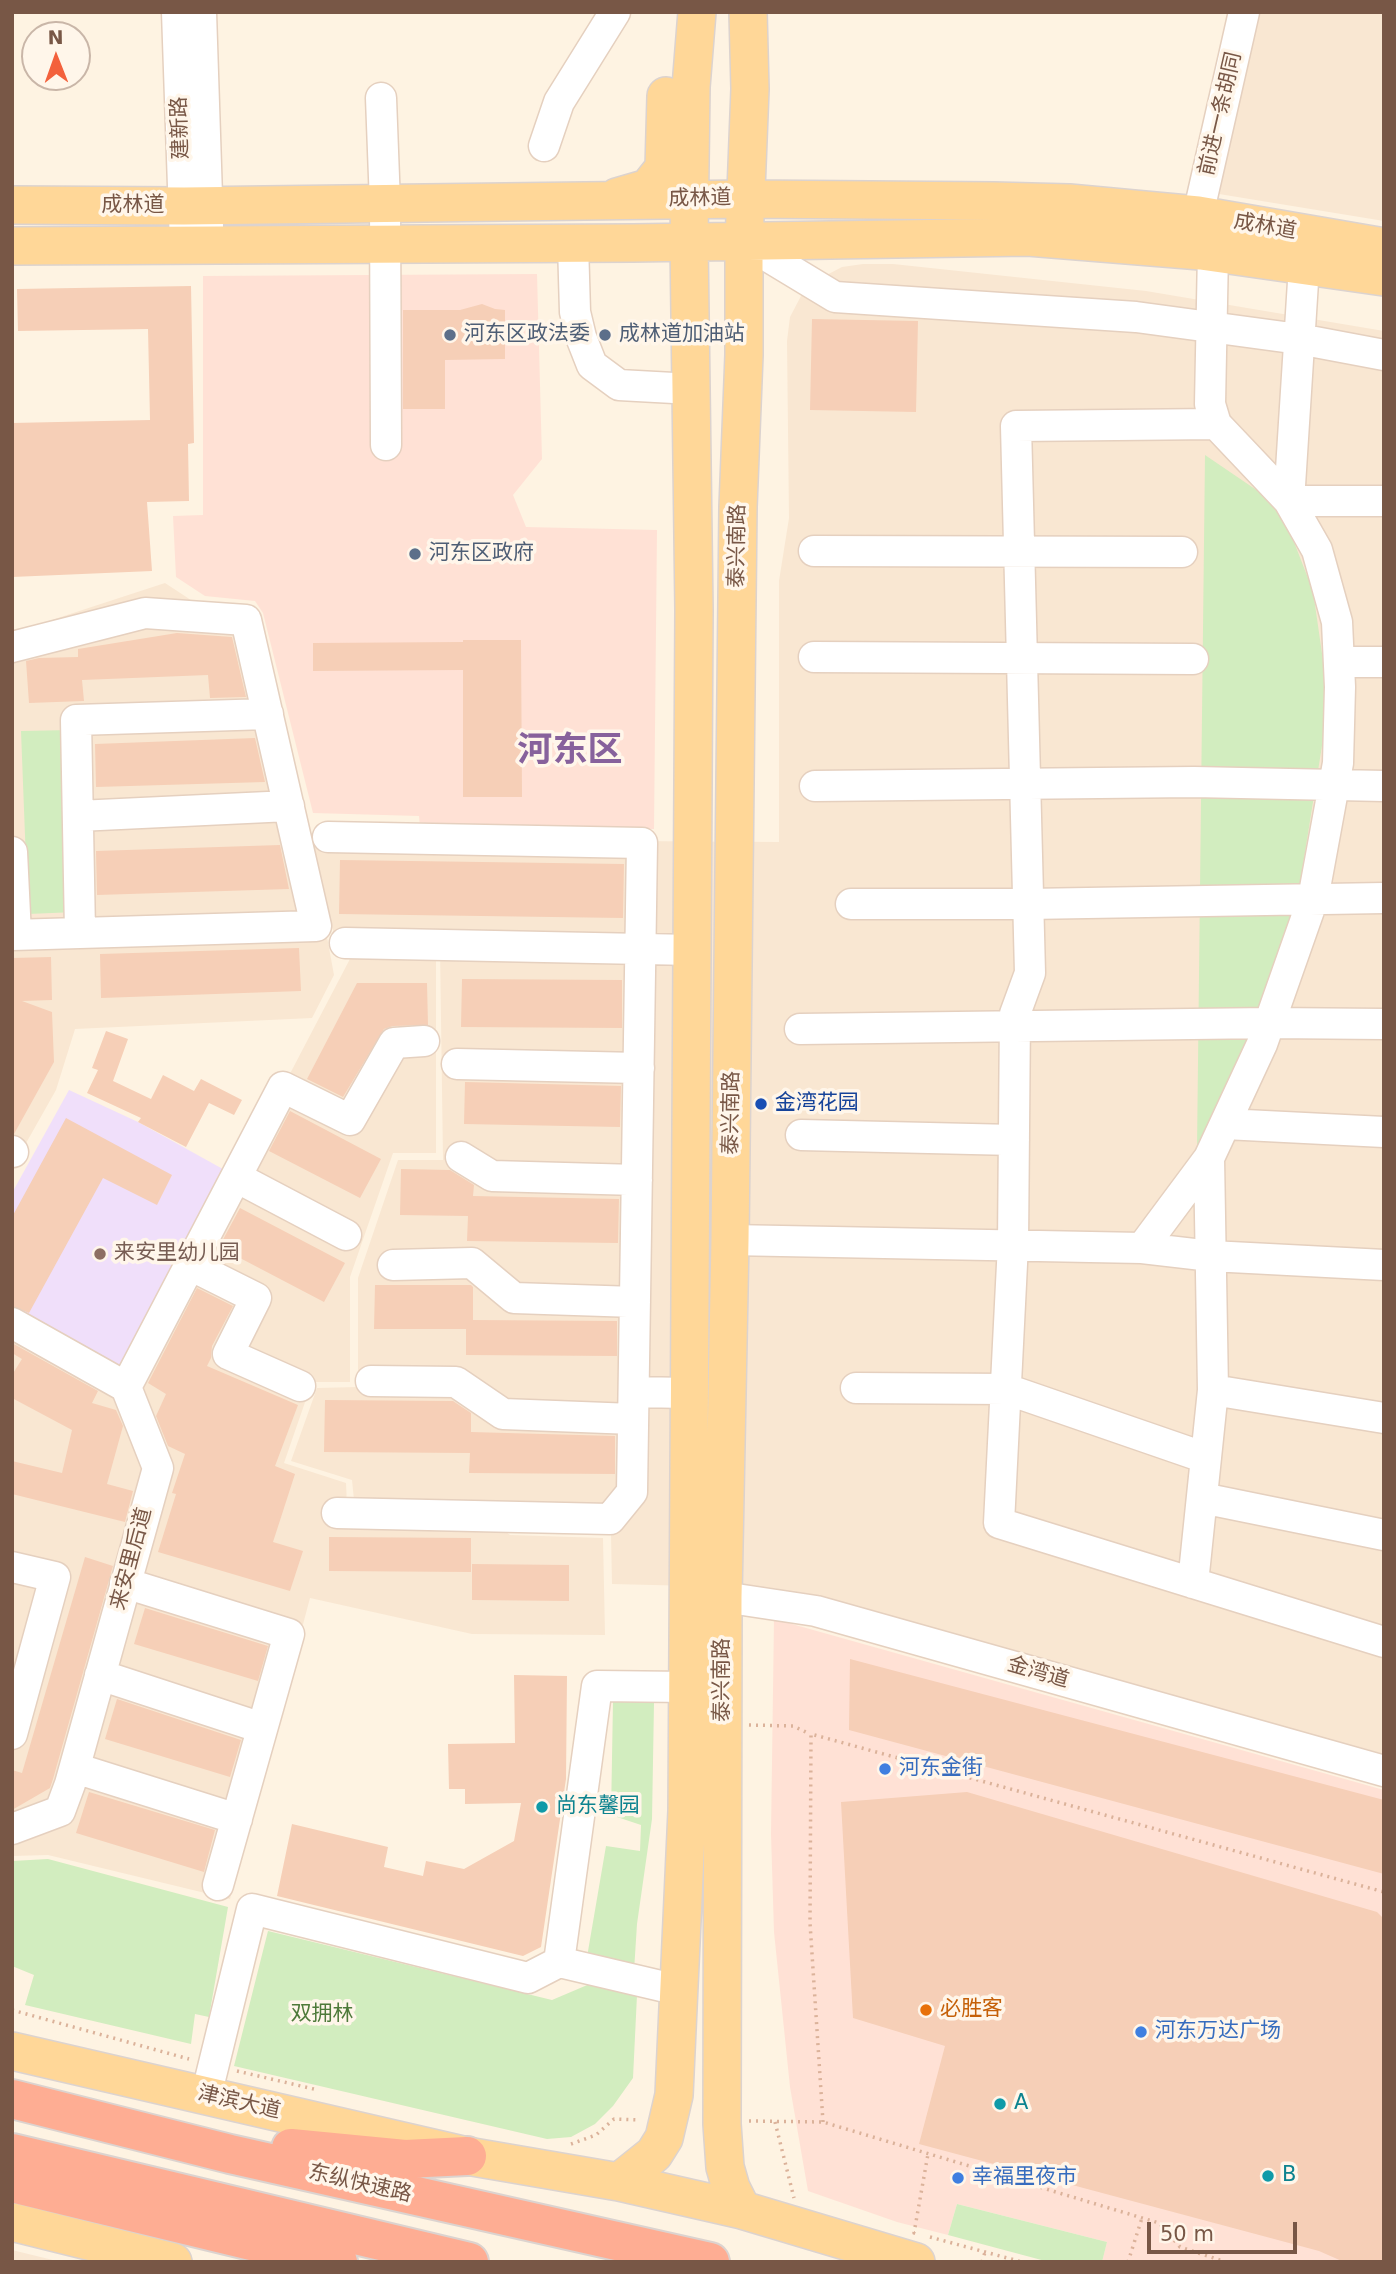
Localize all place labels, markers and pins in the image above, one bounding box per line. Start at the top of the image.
place label: 河东区政法委 [464,322,590,348]
place label: 成林道加油站 [619,322,745,348]
marker: 河东区政法委 [442,327,458,343]
marker: 成林道加油站 [597,327,613,343]
place label: 河东区政府 [429,541,534,567]
marker: 河东区政府 [407,546,423,562]
place label: 金湾花园 [775,1091,859,1117]
marker: 金湾花园 [753,1096,769,1112]
place label: 来安里幼儿园 [114,1241,240,1267]
marker: 来安里幼儿园 [92,1246,108,1262]
place label: 河东金街 [899,1756,983,1782]
marker: 河东金街 [877,1761,893,1777]
place label: 尚东馨园 [556,1794,640,1820]
marker: 尚东馨园 [534,1799,550,1815]
place label: 必胜客 [940,1997,1003,2023]
marker: 必胜客 [918,2002,934,2018]
place label: 河东万达广场 [1155,2019,1281,2045]
marker: 河东万达广场 [1133,2024,1149,2040]
place label: A [1014,2091,1028,2117]
marker: A [992,2096,1008,2112]
place label: B [1282,2163,1296,2189]
place label: 幸福里夜市 [972,2165,1077,2191]
marker: B [1260,2168,1276,2184]
marker: 幸福里夜市 [950,2170,966,2186]

